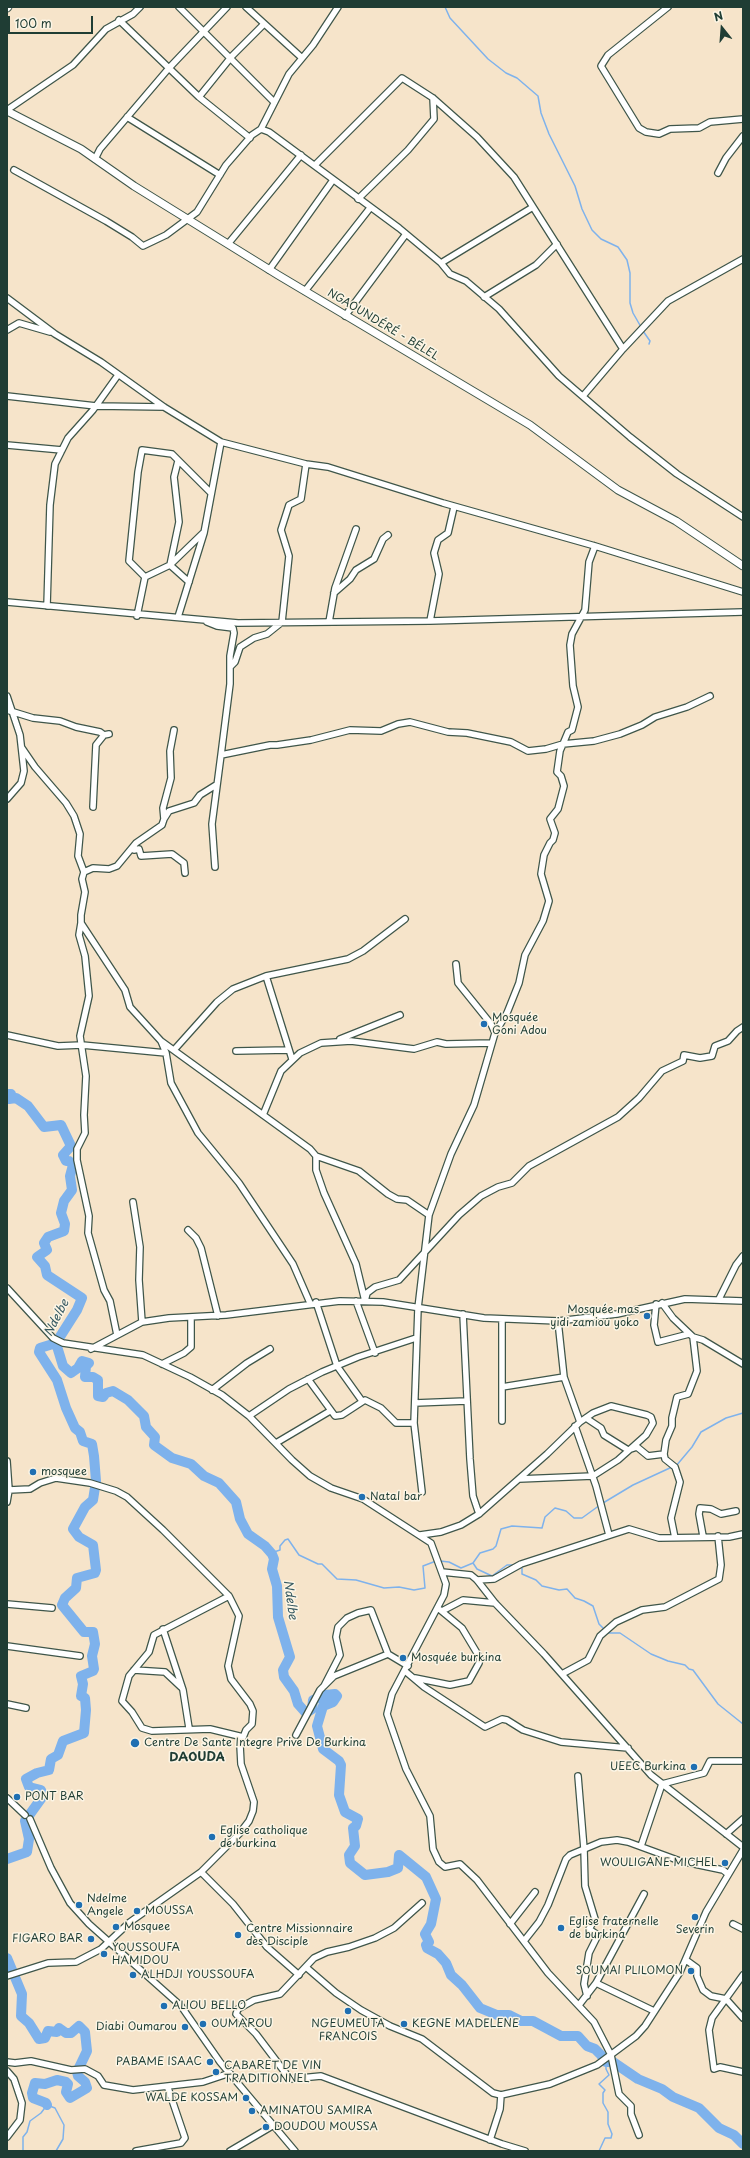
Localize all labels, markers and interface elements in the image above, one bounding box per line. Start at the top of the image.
text: N [712,7,725,25]
scale bar [10,8,95,34]
north arrow [702,8,742,48]
text: 100 m [15,14,52,32]
street label: NGAOUNDÉRÉ - BÉLEL [325,286,441,364]
place label: Mosquée Goni Adou [492,1011,547,1037]
marker: Mosquée Goni Adou [479,1019,489,1029]
water label: Ndelbe [42,1297,72,1339]
place label: Mosquée mas yidi zamiou yoko [550,1303,639,1329]
marker: Mosquée mas yidi zamiou yoko [642,1311,652,1321]
place label: mosquee [41,1465,87,1479]
marker: mosquee [28,1467,38,1477]
place label: Natal bar [370,1490,422,1504]
marker: Natal bar [357,1492,367,1502]
water label: Ndelbe [280,1579,300,1621]
place label: Mosquée burkina [411,1651,501,1665]
marker: Mosquée burkina [398,1653,408,1663]
place label: Centre De Sante Integre Prive De Burkina [144,1736,366,1750]
marker: Centre De Sante Integre Prive De Burkina [129,1737,141,1749]
district label: DAOUDA [169,1751,225,1765]
place label: UEEC Burkina [610,1760,686,1774]
marker: UEEC Burkina [689,1762,699,1772]
place label: PONT BAR [25,1790,84,1804]
marker: PONT BAR [12,1792,22,1802]
place label: Eglise catholique de burkina [220,1824,308,1850]
marker: Eglise catholique de burkina [207,1832,217,1842]
place label: WOULIGANE MICHEL [600,1856,717,1870]
marker: WOULIGANE MICHEL [720,1858,730,1868]
place label: Ndelme Angele [87,1892,127,1918]
marker: Ndelme Angele [74,1900,84,1910]
place label: MOUSSA [145,1904,194,1918]
marker: MOUSSA [132,1906,142,1916]
marker: Severin [690,1912,700,1922]
place label: Eglise fraternelle de burkina [569,1915,659,1941]
place label: Mosquee [124,1920,170,1934]
marker: Mosquee [111,1922,121,1932]
place label: Centre Missionnaire des Disciple [246,1922,353,1948]
marker: Eglise fraternelle de burkina [556,1923,566,1933]
place label: Severin [676,1923,714,1937]
marker: Centre Missionnaire des Disciple [233,1930,243,1940]
place label: FIGARO BAR [12,1932,83,1946]
marker: FIGARO BAR [86,1934,96,1944]
place label: YOUSSOUFA HAMIDOU [112,1941,180,1967]
marker: YOUSSOUFA HAMIDOU [99,1949,109,1959]
place label: SOUMAI PLILOMON [576,1964,683,1978]
marker: SOUMAI PLILOMON [686,1966,696,1976]
place label: ALHDJI YOUSSOUFA [141,1968,254,1982]
marker: ALHDJI YOUSSOUFA [128,1970,138,1980]
place label: ALIOU BELLO [172,1999,246,2013]
marker: ALIOU BELLO [159,2001,169,2011]
marker: NGEUMEUTA FRANCOIS [343,2006,353,2016]
place label: OUMAROU [211,2017,273,2031]
place label: NGEUMEUTA FRANCOIS [311,2017,385,2043]
place label: KEGNE MADELENE [412,2017,519,2031]
marker: OUMAROU [198,2019,208,2029]
marker: KEGNE MADELENE [399,2019,409,2029]
place label: Diabi Oumarou [96,2020,177,2034]
marker: Diabi Oumarou [180,2022,190,2032]
place label: PABAME ISAAC [116,2055,202,2069]
marker: PABAME ISAAC [205,2057,215,2067]
place label: CABARET DE VIN TRADITIONNEL [224,2059,321,2085]
marker: CABARET DE VIN TRADITIONNEL [211,2067,221,2077]
place label: WALDE KOSSAM [145,2091,238,2105]
marker: WALDE KOSSAM [241,2093,251,2103]
place label: AMINATOU SAMIRA [260,2104,372,2118]
marker: AMINATOU SAMIRA [247,2106,257,2116]
place label: DOUDOU MOUSSA [274,2120,378,2134]
marker: DOUDOU MOUSSA [261,2122,271,2132]

